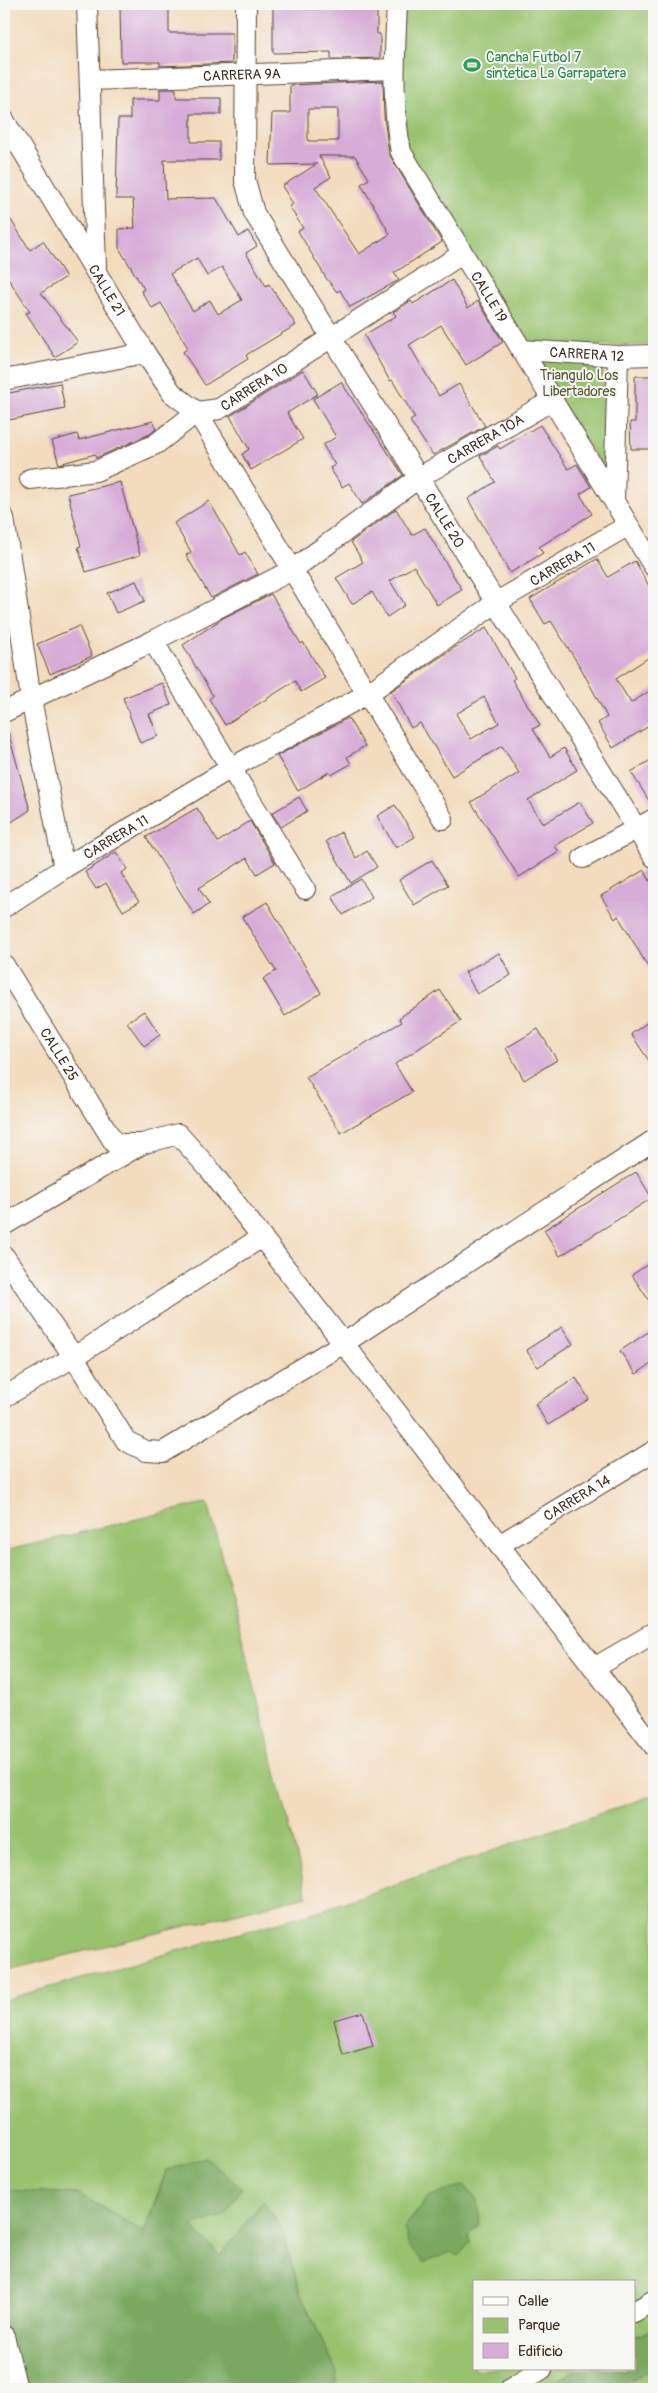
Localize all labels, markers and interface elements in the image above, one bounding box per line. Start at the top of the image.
place label: Cancha Futbol 7 sintetica La Garrapatera [486,49,626,82]
sports icon: Cancha Futbol 7 sintetica La Garrapatera [462,55,482,75]
street label: CARRERA 9A [203,65,281,85]
street label: CALLE 21 [85,262,129,319]
street label: CALLE 19 [467,268,511,326]
street label: CARRERA 12 [549,344,625,365]
street label: CARRERA 10 [217,359,291,415]
park label: Triangulo Los Libertadores [540,367,619,400]
street label: CARRERA 10A [444,411,527,468]
street label: CALLE 20 [421,490,468,551]
street label: CARRERA 11 [527,539,598,590]
street label: CARRERA 11 [81,811,152,863]
street label: CALLE 25 [36,1025,82,1084]
street label: CARRERA 14 [541,1472,614,1525]
legend [473,2280,636,2370]
text: Calle [518,2292,549,2311]
text: Parque [518,2316,561,2335]
text: Edificio [518,2342,563,2361]

